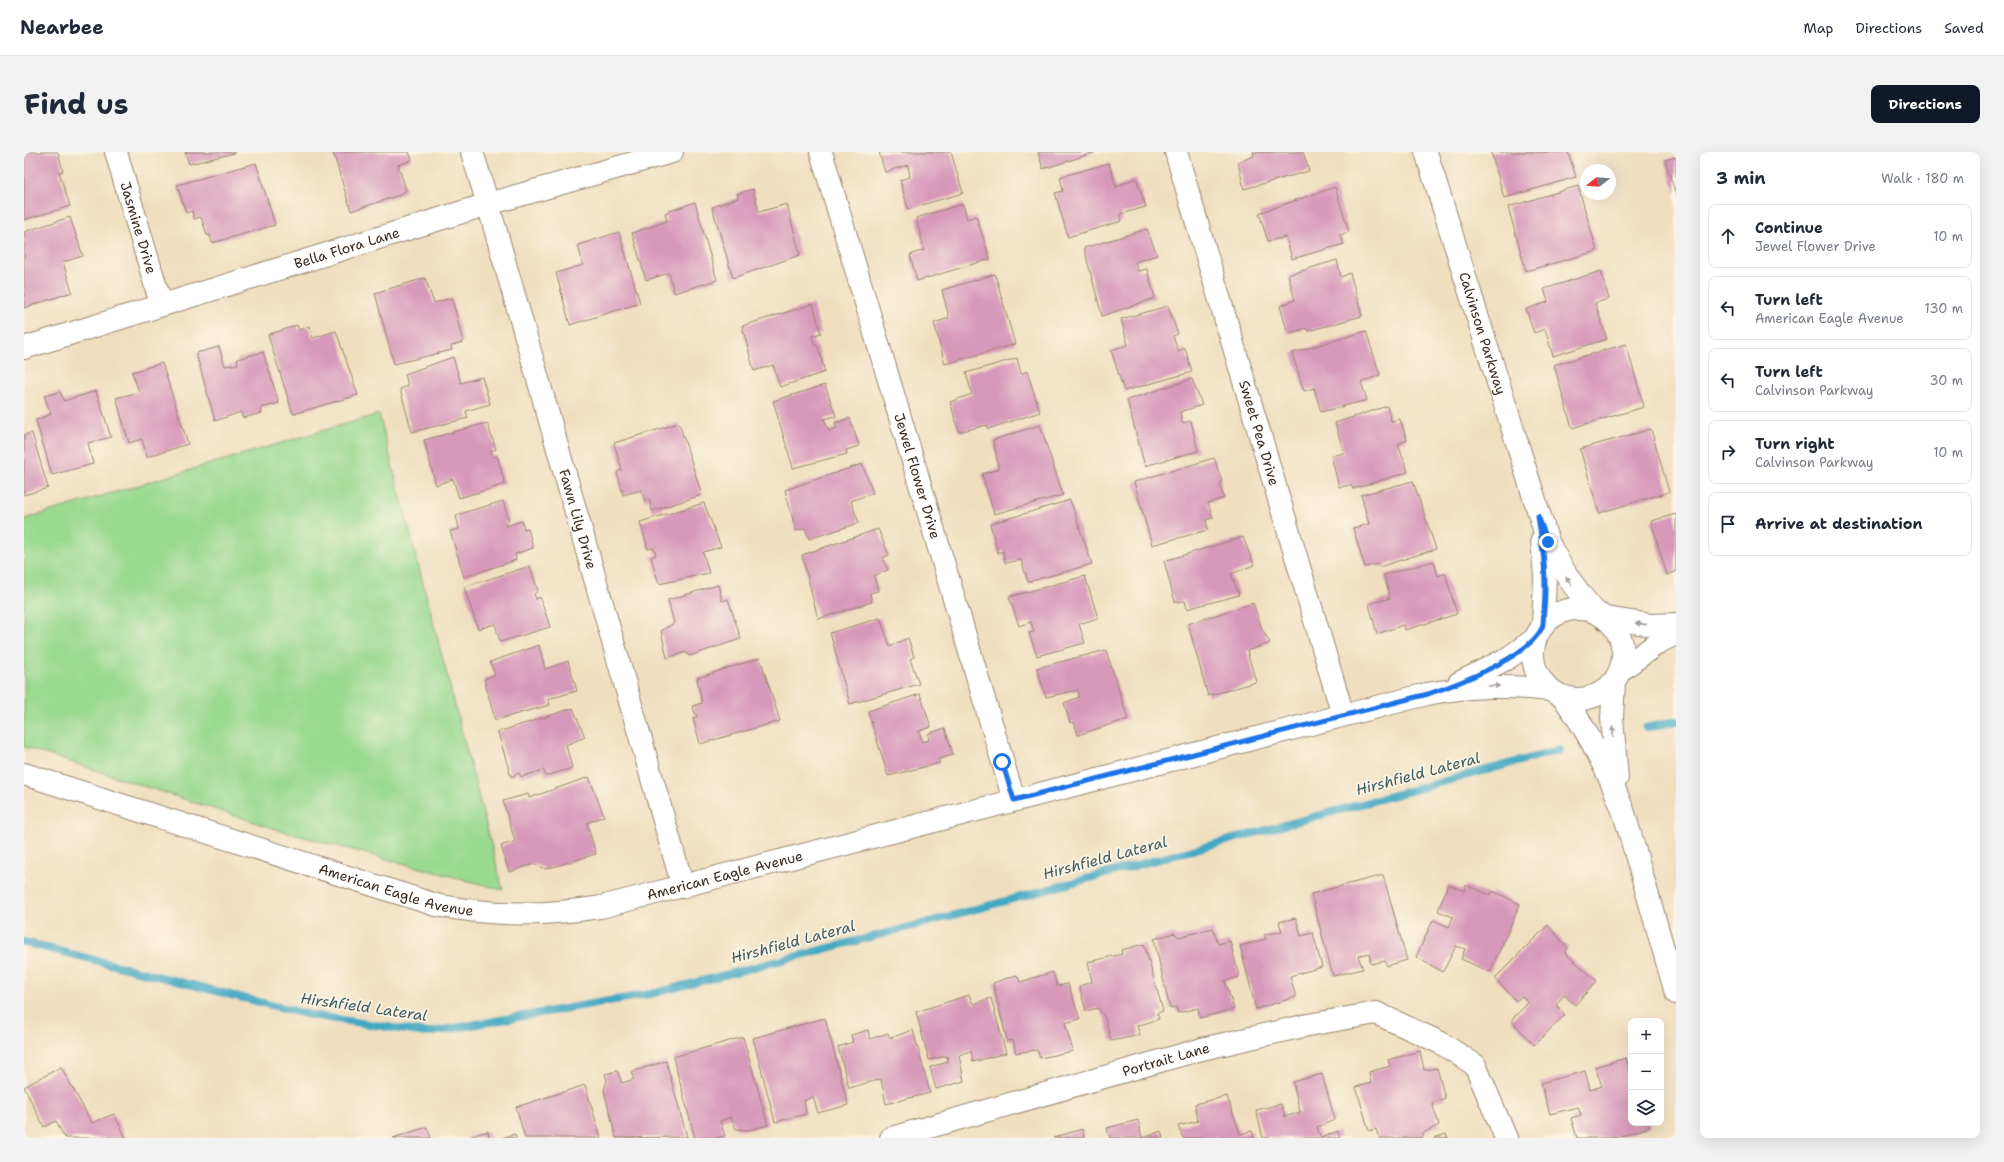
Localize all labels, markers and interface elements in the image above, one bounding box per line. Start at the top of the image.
text: Nearbee [20,15,104,40]
text: Map [1804,19,1834,37]
text: Directions [1856,19,1922,37]
text: Saved [1944,19,1984,37]
text: Find us [24,85,129,123]
button: Directions [1871,85,1980,123]
north arrow [1580,164,1616,200]
text: 3 min [1716,167,1766,189]
text: Walk · 180 m [1881,170,1964,187]
street label: Jasmine Drive [116,180,161,276]
text: Continue [1755,218,1823,238]
street label: Bella Flora Lane [292,223,402,273]
icon: ahead [1717,225,1739,247]
text: 10 m [1933,228,1963,245]
text: Jewel Flower Drive [1755,238,1876,255]
street label: Calvinson Parkway [1455,270,1510,397]
text: Turn left [1755,290,1823,310]
icon: left [1717,297,1739,319]
text: 130 m [1925,300,1963,317]
text: American Eagle Avenue [1755,310,1904,327]
text: Turn left [1755,362,1823,382]
icon: left [1717,369,1739,391]
text: 30 m [1929,372,1963,389]
street label: Sweet Pea Drive [1235,378,1283,488]
text: Calvinson Parkway [1755,382,1873,399]
street label: Jewel Flower Drive [890,411,945,541]
text: Turn right [1755,434,1835,454]
icon: right [1717,441,1739,463]
text: 10 m [1933,444,1963,461]
text: Calvinson Parkway [1755,454,1873,471]
street label: Fawn Lily Drive [555,467,601,571]
icon: arrive [1717,513,1739,535]
text: Arrive at destination [1755,514,1923,534]
route end [1539,533,1557,551]
one-way arrow [1566,575,1573,587]
one-way arrow [1635,620,1647,627]
one-way arrow [1488,683,1501,689]
one-way arrow [1610,725,1616,738]
water label: Hirshfield Lateral [1354,748,1483,800]
route start [993,753,1011,771]
water label: Hirshfield Lateral [1041,832,1170,884]
street label: American Eagle Avenue [645,846,805,904]
street label: American Eagle Avenue [317,859,475,920]
water label: Hirshfield Lateral [729,916,858,968]
water label: Hirshfield Lateral [299,988,429,1026]
map controls [1628,1018,1664,1126]
button: + [1628,1018,1664,1054]
street label: Portrait Lane [1120,1039,1211,1080]
button: − [1628,1054,1664,1090]
button: layers [1628,1090,1664,1126]

